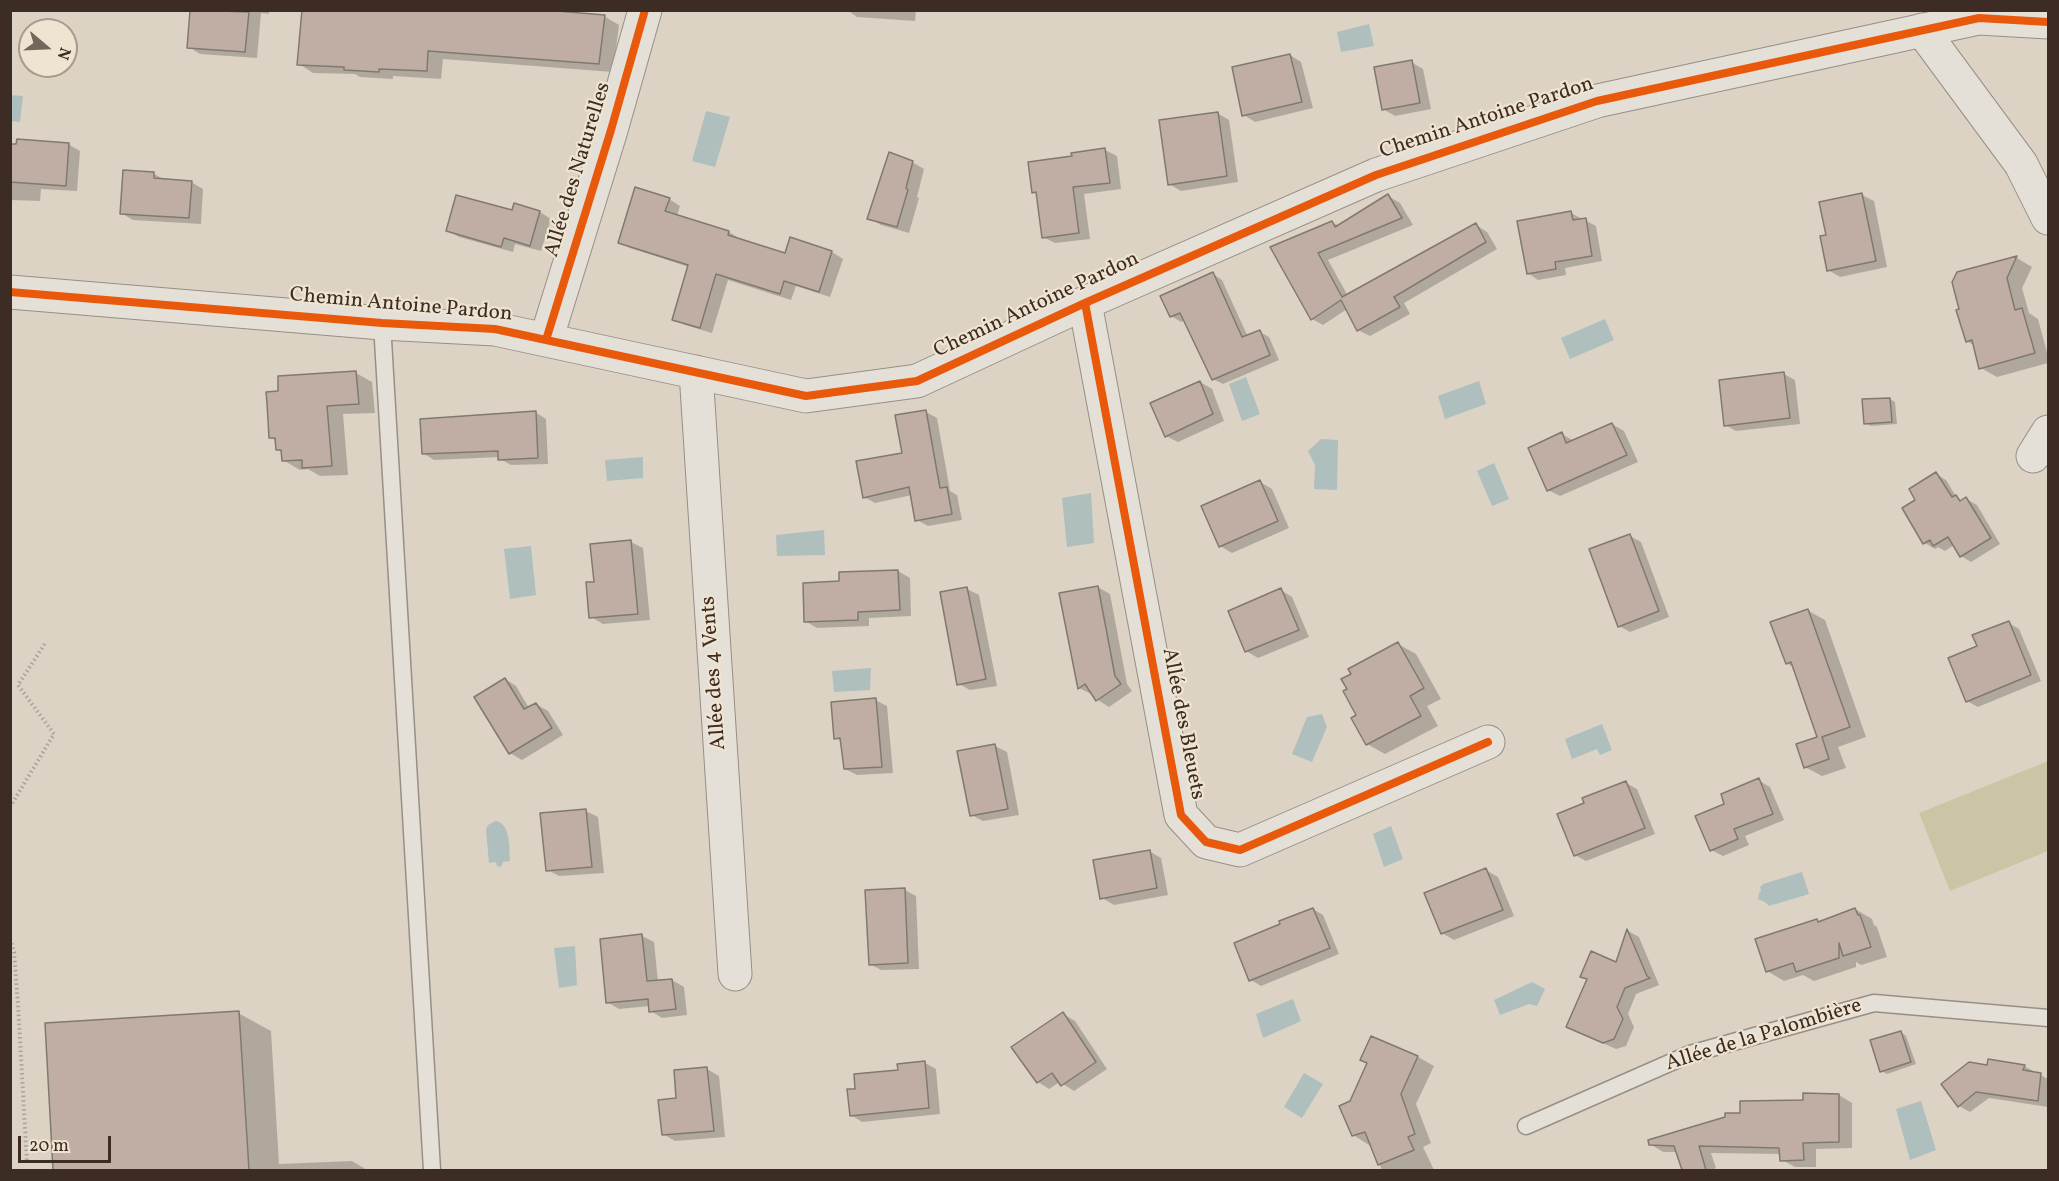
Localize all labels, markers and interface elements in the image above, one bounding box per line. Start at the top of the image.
north arrow [18,18,78,78]
text: N [51,44,75,62]
street label: Chemin Antoine Pardon [1377,72,1597,166]
street label: Allée des Naturelles [540,79,618,261]
street label: Chemin Antoine Pardon [930,247,1144,365]
street label: Chemin Antoine Pardon [289,284,513,328]
street label: Allée des 4 Vents [697,595,733,751]
street label: Allée des Bleuets [1155,646,1209,802]
street label: Allée de la Palombière [1663,994,1865,1078]
scale bar [21,1124,114,1162]
text: 20 m [29,1134,69,1159]

